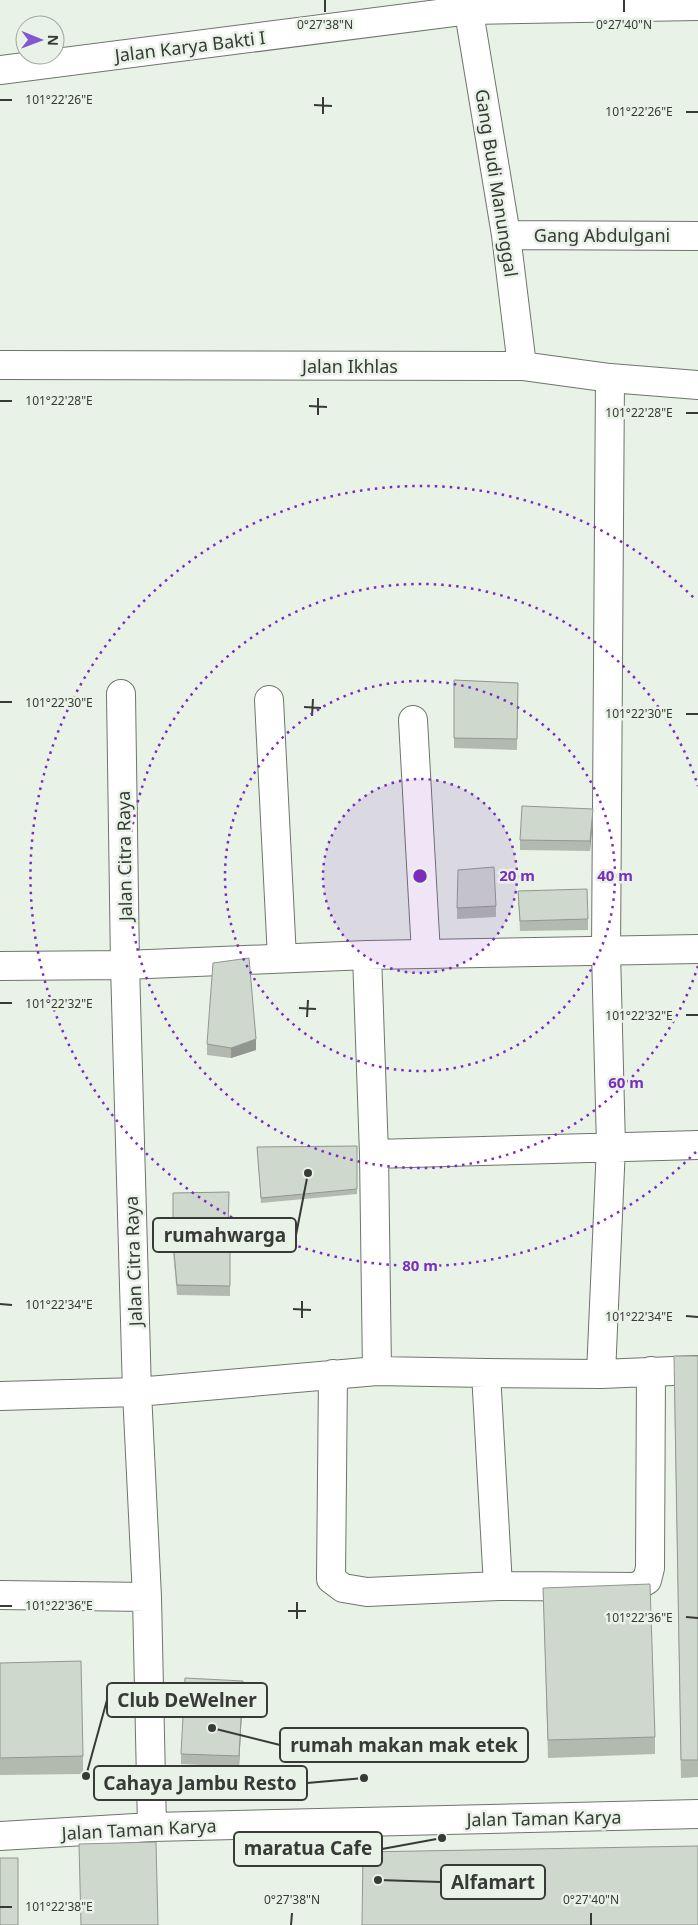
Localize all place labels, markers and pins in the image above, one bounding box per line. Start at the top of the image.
centre of rings [411,867,429,885]
callout: rumahwarga [153,1218,296,1252]
callout: Club DeWelner [107,1683,267,1717]
callout: rumah makan mak etek [280,1728,528,1762]
callout: Cahaya Jambu Resto [94,1766,307,1800]
callout: maratua Cafe [234,1832,382,1866]
callout: Alfamart [441,1865,545,1899]

